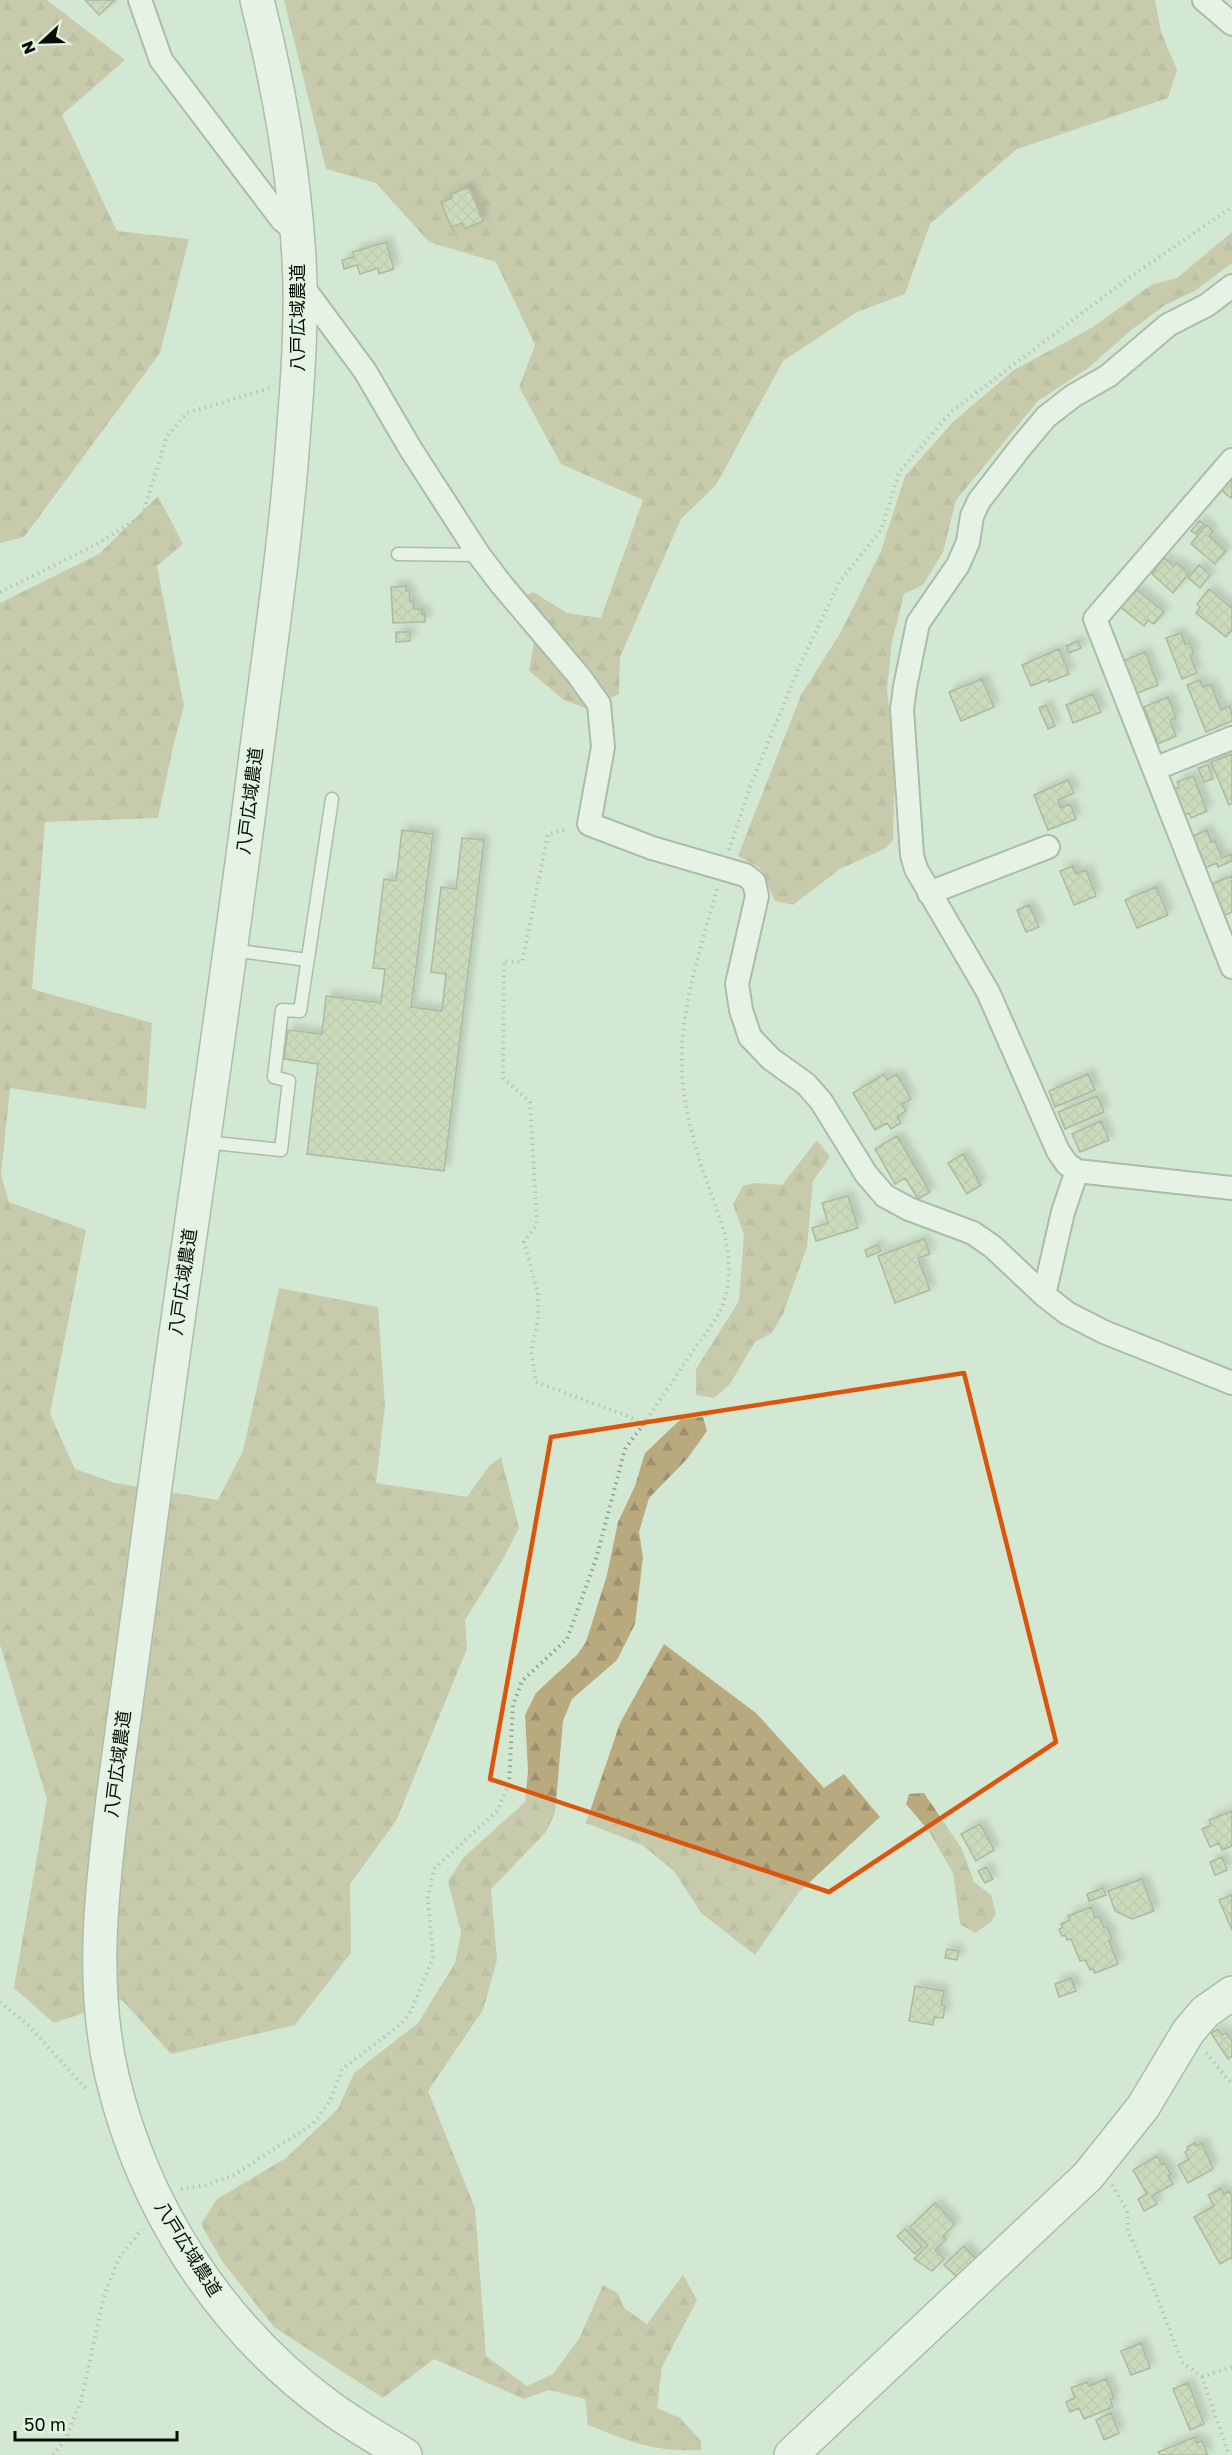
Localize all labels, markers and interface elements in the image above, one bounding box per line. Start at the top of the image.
north arrow [12,12,72,72]
text: N [17,38,40,57]
street label: 八戸広域農道 [286,264,308,372]
street label: 八戸広域農道 [232,746,267,856]
street label: 八戸広域農道 [164,1227,200,1337]
street label: 八戸広域農道 [100,1709,135,1819]
street label: 八戸広域農道 [151,2197,227,2300]
scale bar [15,2404,177,2442]
text: 50 m [24,2413,66,2435]

